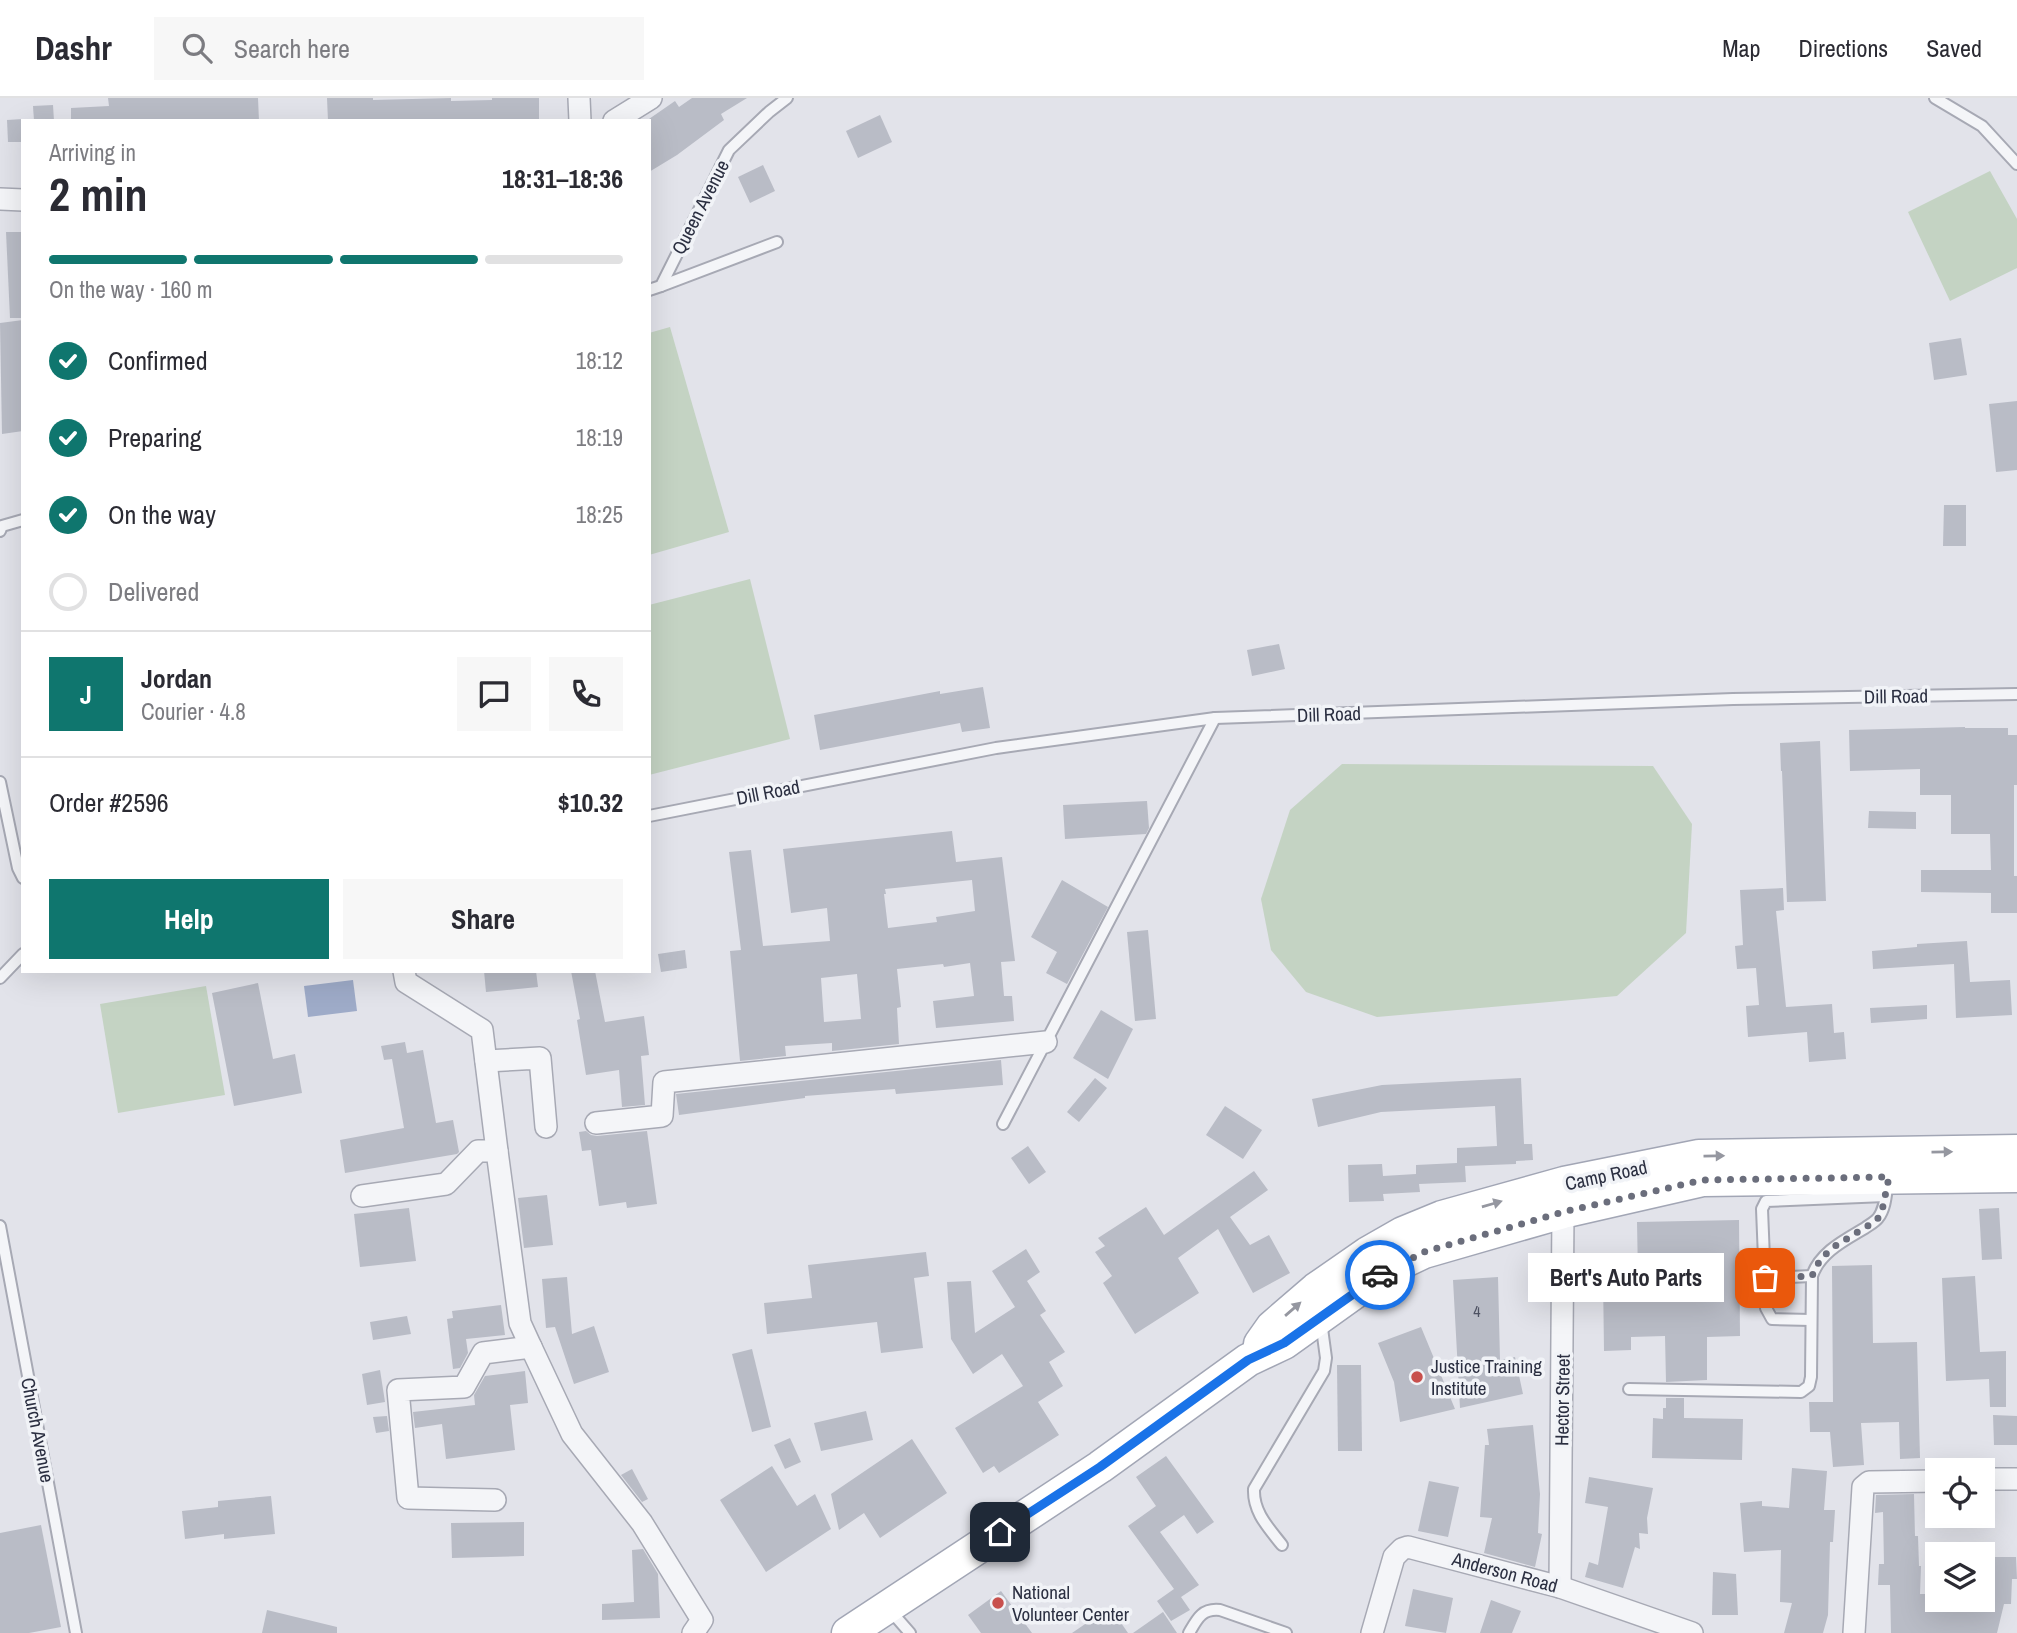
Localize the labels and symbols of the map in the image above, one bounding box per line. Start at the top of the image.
street label: Queen Avenue [665,155,735,259]
street label: Dill Road [1864,682,1928,710]
street label: Dill Road [1297,700,1361,728]
street label: Dill Road [734,773,802,811]
one-way arrow [1931,1146,1953,1158]
one-way arrow [1703,1150,1725,1162]
street label: Camp Road [1563,1154,1649,1196]
one-way arrow [1482,1198,1503,1208]
courier [1345,1240,1415,1310]
pin [1735,1248,1795,1308]
callout: Bert's Auto Parts [1527,1254,1723,1302]
house number: 4 [1473,1300,1481,1322]
one-way arrow [1285,1302,1302,1317]
place label: Justice Training Institute [1431,1353,1542,1401]
street label: Hector Street [1548,1353,1576,1446]
marker: Justice Training Institute [1409,1369,1425,1385]
street label: Church Avenue [15,1375,61,1485]
pin [970,1502,1030,1562]
street label: Anderson Road [1448,1545,1561,1599]
place label: National Volunteer Center [1012,1579,1130,1627]
marker: National Volunteer Center [990,1595,1006,1611]

